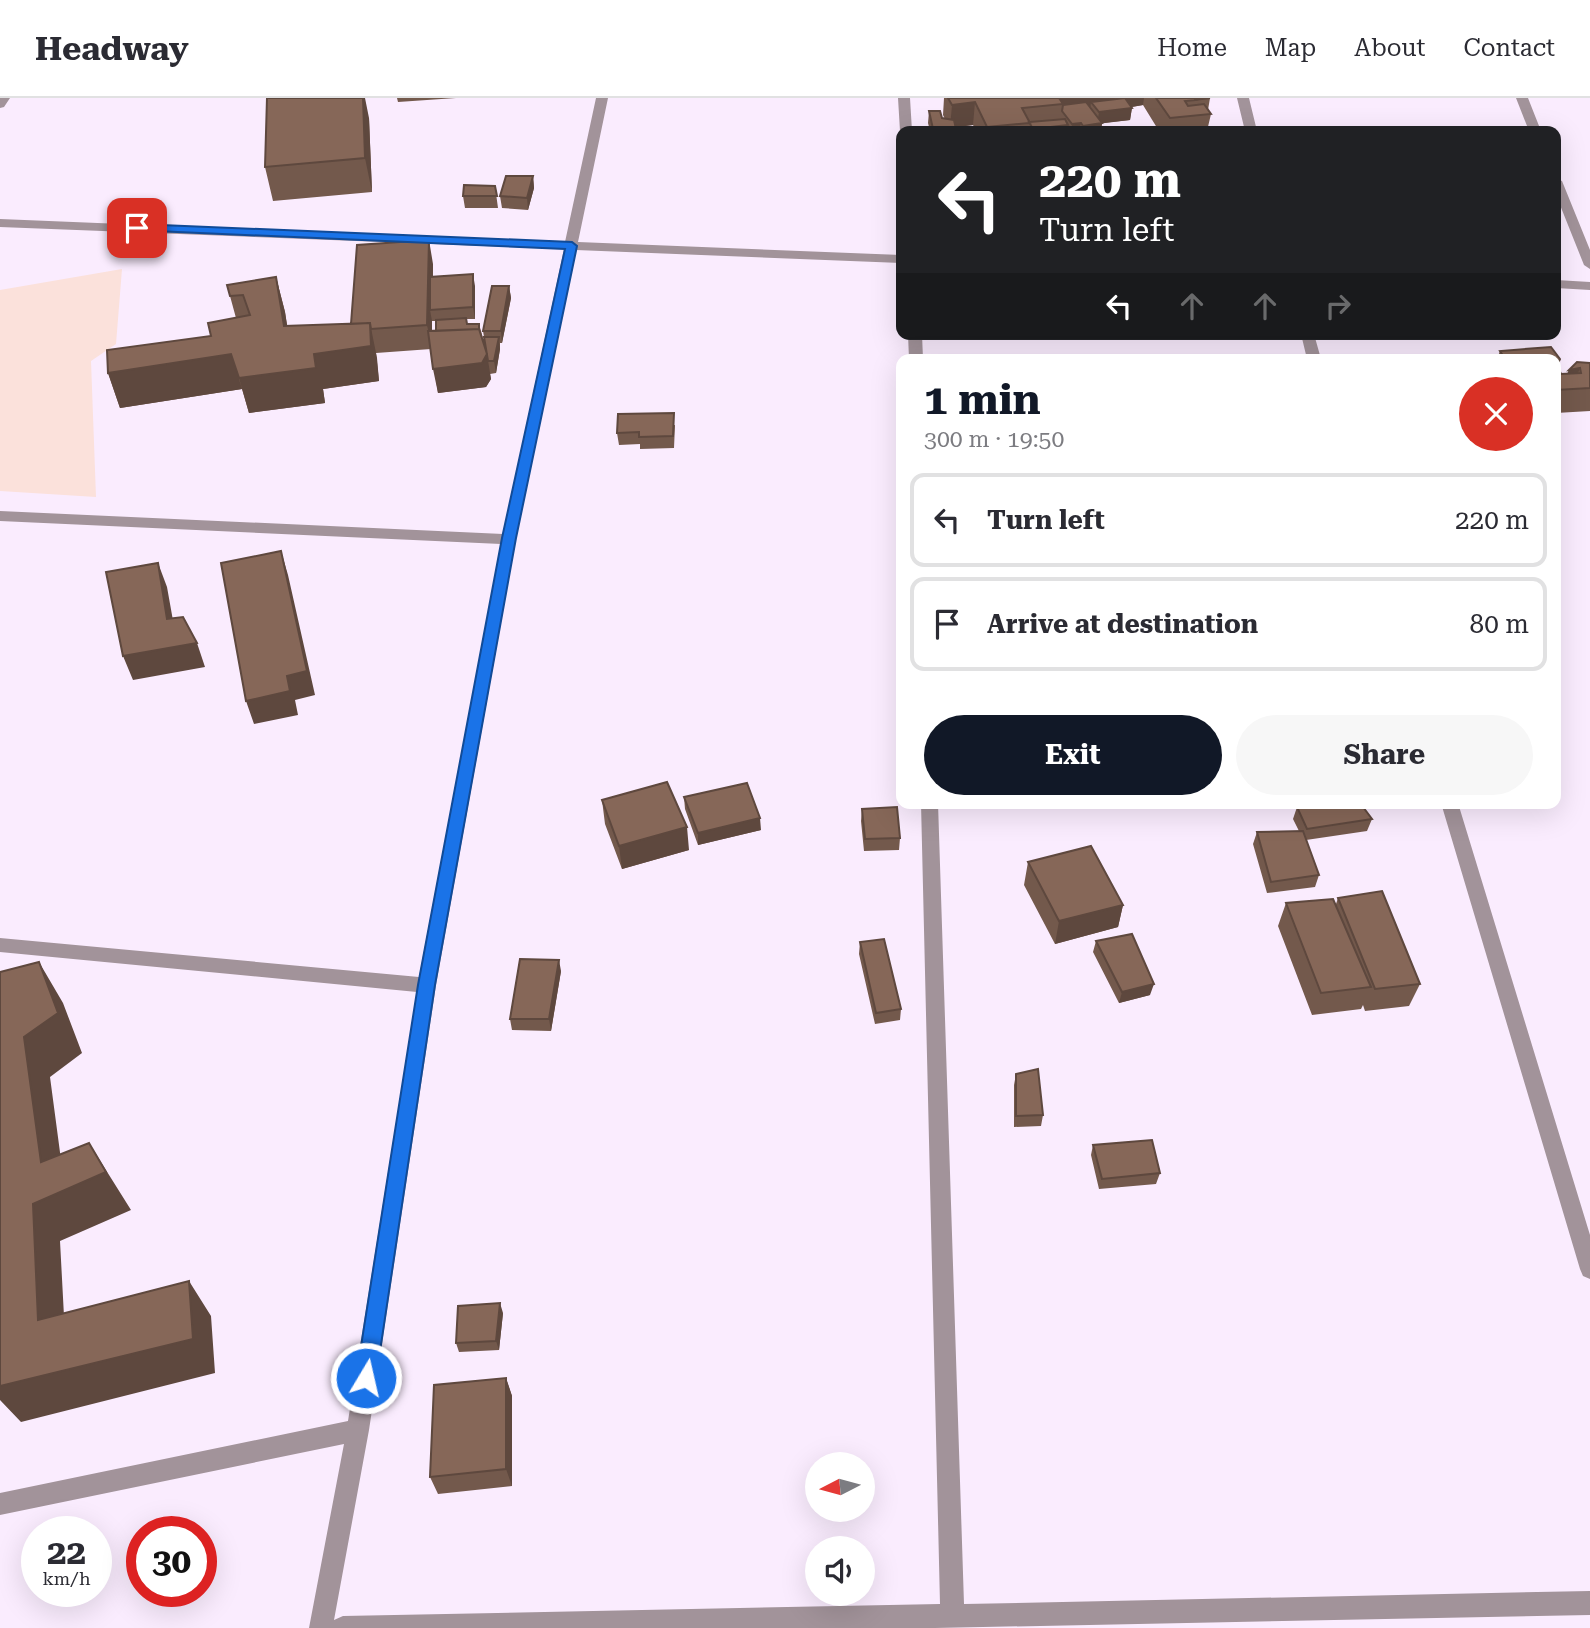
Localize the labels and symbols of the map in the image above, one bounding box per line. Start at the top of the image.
pin [107,198,167,258]
position arrow [329,1341,403,1415]
north arrow [805,1452,875,1522]
speed limit sign: 30 [126,1516,217,1607]

